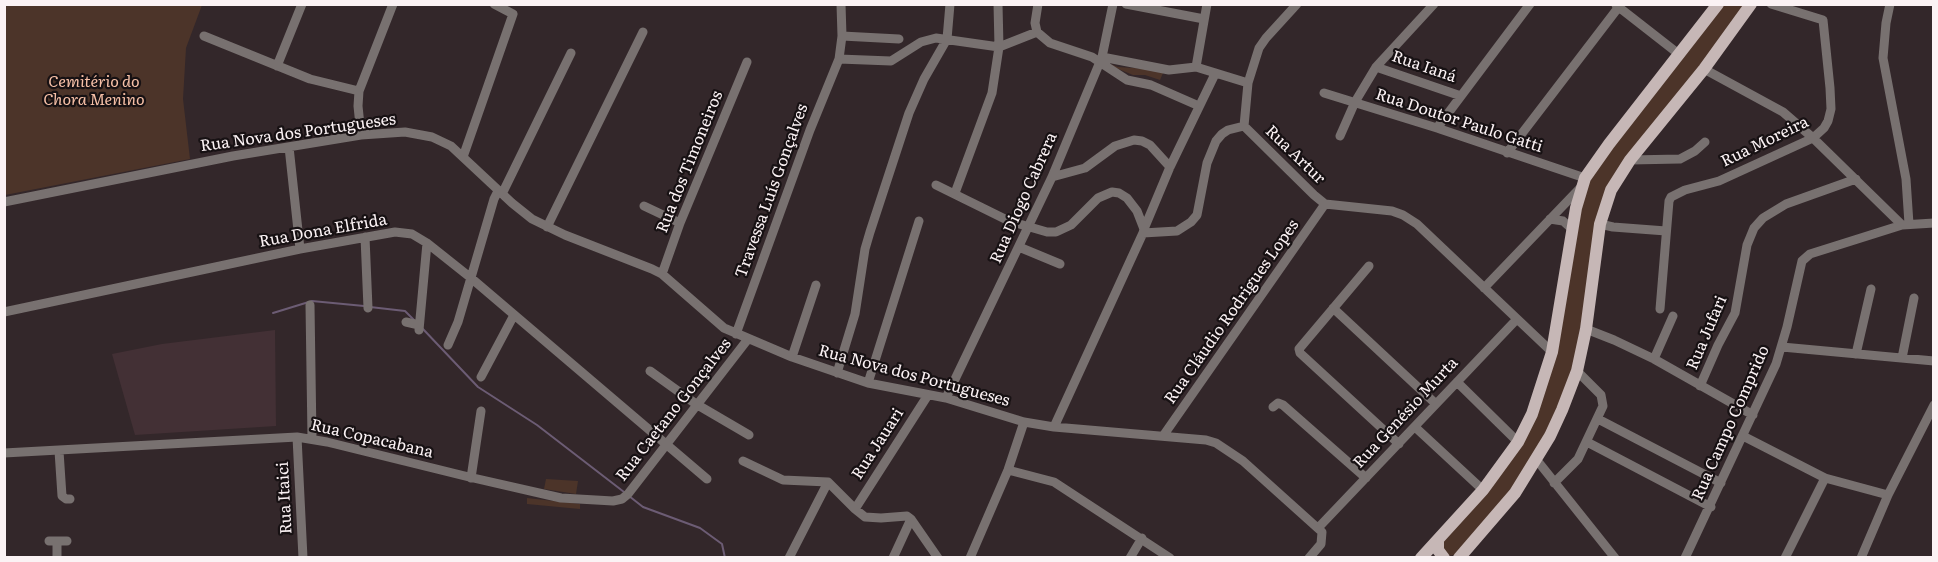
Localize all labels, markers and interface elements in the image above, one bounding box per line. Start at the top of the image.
street label: Rua Ianá [1389,47,1459,87]
park label: Cemitério do Chora Menino [43,72,145,110]
street label: Rua Doutor Paulo Gatti [1373,85,1545,157]
street label: Rua dos Timoneiros [653,88,727,236]
street label: Travessa Luís Gonçalves [732,101,812,281]
street label: Rua Nova dos Portugueses [199,110,397,156]
street label: Rua Moreira [1718,113,1812,171]
street label: Rua Artur [1261,122,1329,188]
street label: Rua Diogo Cabrera [986,129,1062,267]
street label: Rua Dona Elfrida [257,210,389,252]
street label: Rua Cláudio Rodrigues Lopes [1161,216,1303,408]
street label: Rua Jufari [1683,293,1731,373]
street label: Rua Caetano Gonçalves [612,335,736,485]
street label: Rua Nova dos Portugueses [816,341,1012,411]
street label: Rua Campo Comprido [1688,343,1774,503]
street label: Rua Genésio Murta [1350,354,1462,472]
street label: Rua Jauari [848,405,908,483]
street label: Rua Copacabana [309,416,435,462]
street label: Rua Itaici [274,461,296,535]

